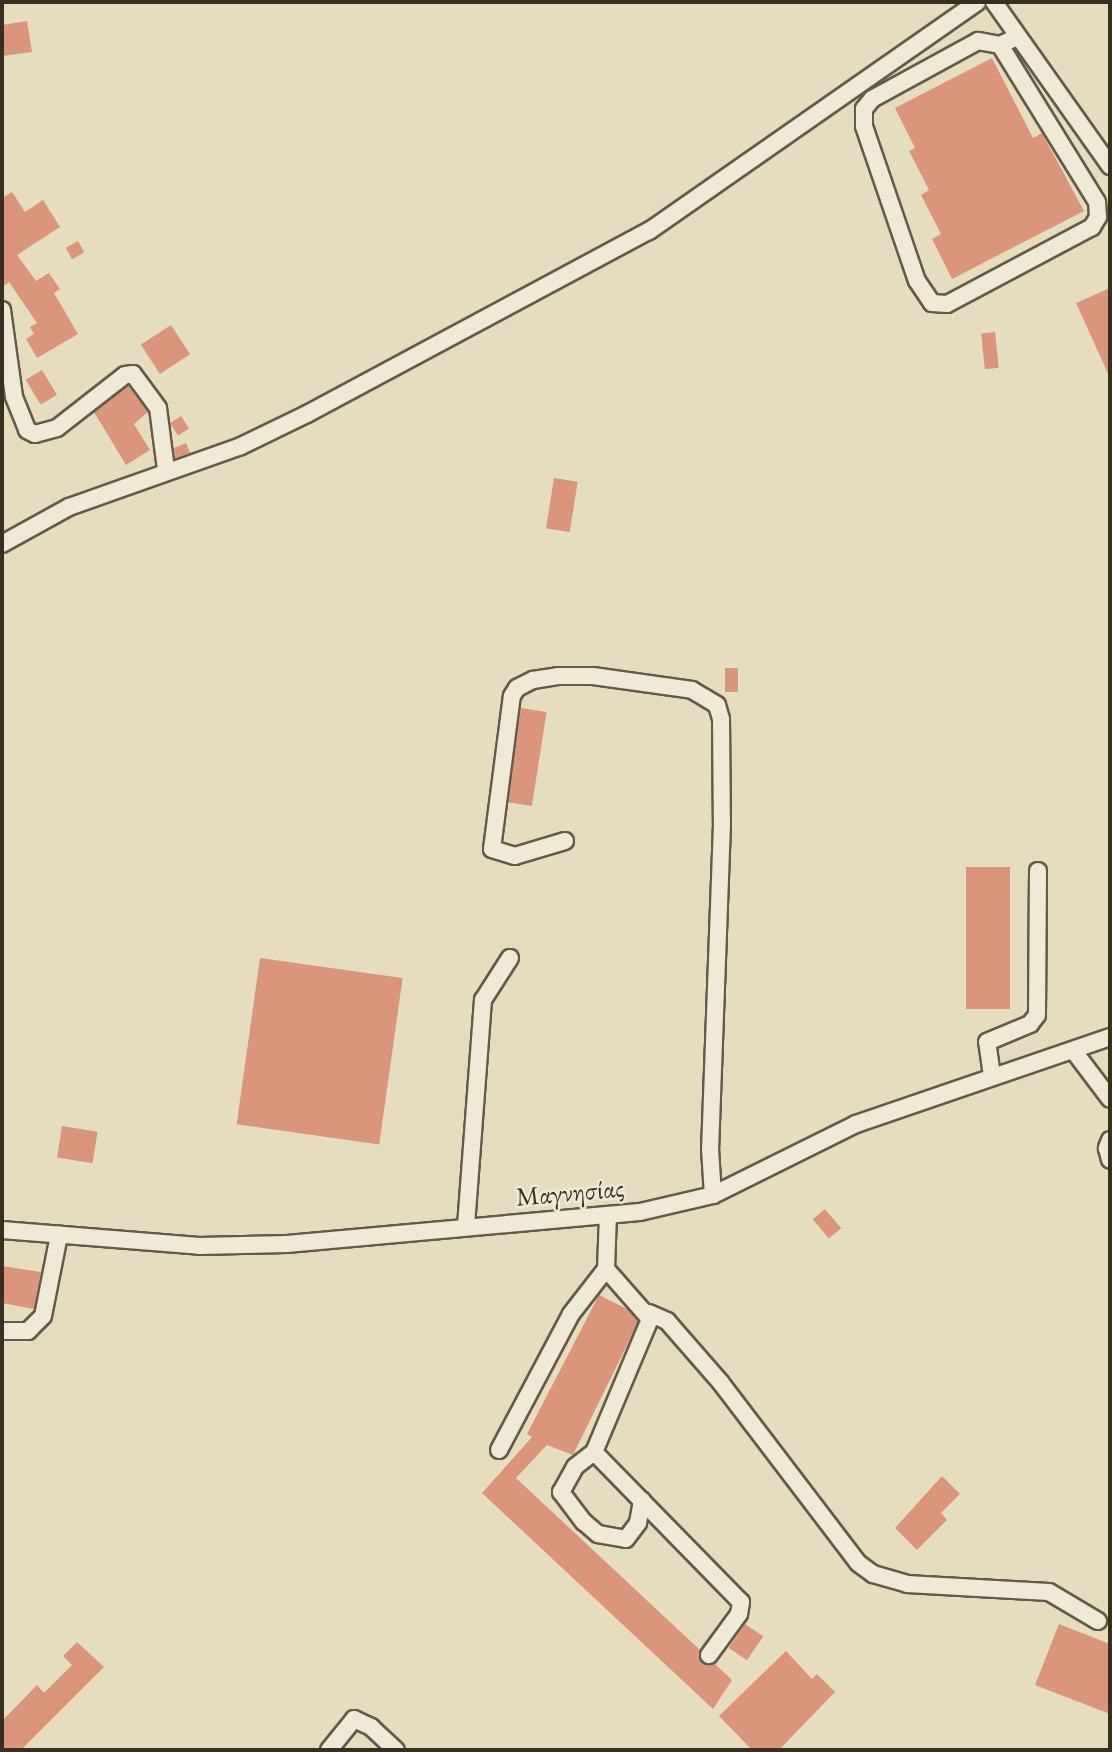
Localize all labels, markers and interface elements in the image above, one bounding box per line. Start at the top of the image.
street label: Μαγνησίας [515,1173,625,1213]

